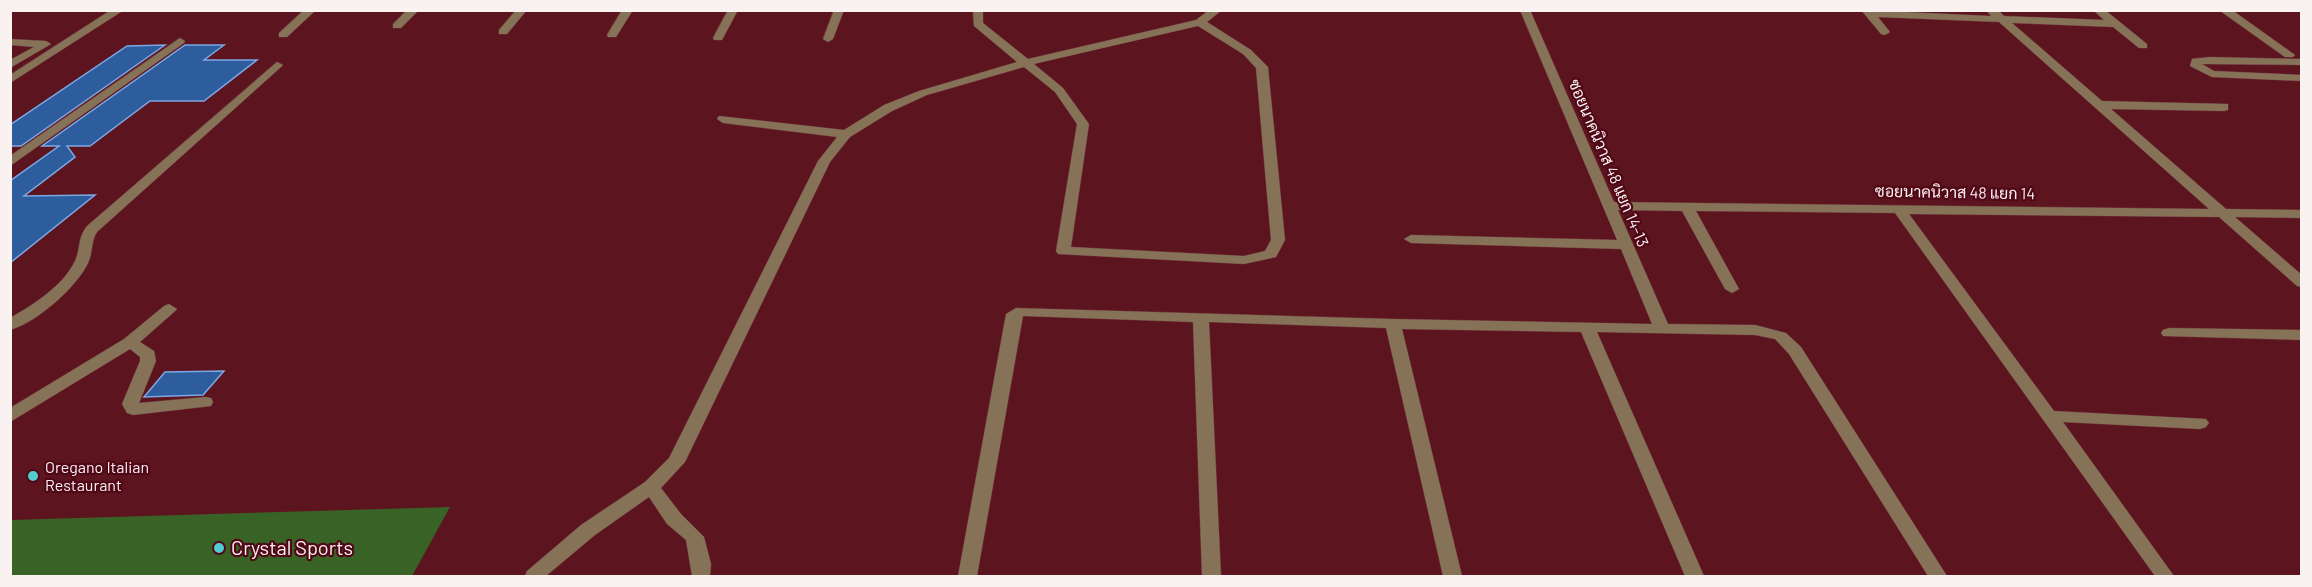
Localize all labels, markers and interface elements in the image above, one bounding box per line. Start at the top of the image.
street label: ซอยนาคนิวาส 48 แยก 14-13 [1565,76,1653,250]
street label: ซอยนาคนิวาส 48 แยก 14 [1875,181,2035,202]
place label: Oregano Italian Restaurant [45,457,149,494]
marker: Oregano Italian Restaurant [26,469,40,483]
place label: Crystal Sports [231,535,353,559]
marker: Crystal Sports [212,541,226,555]

